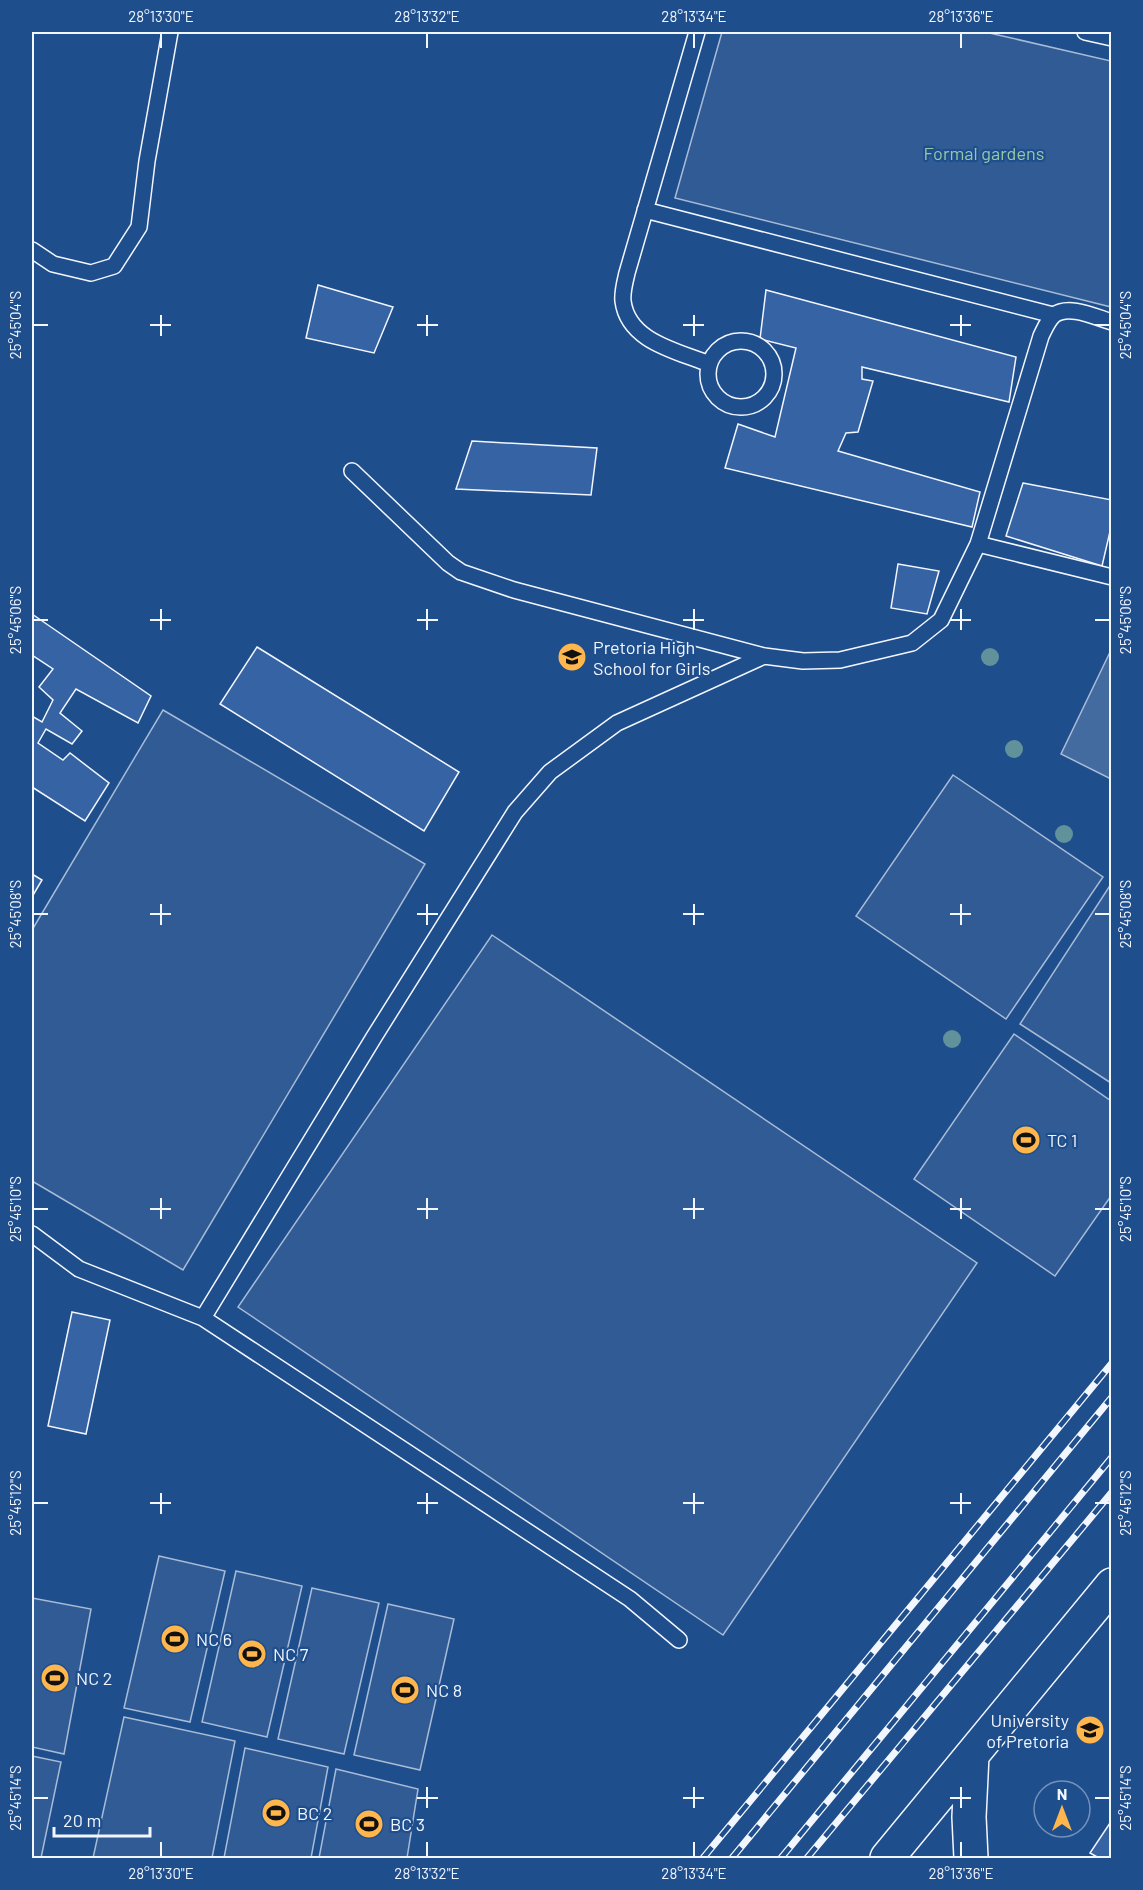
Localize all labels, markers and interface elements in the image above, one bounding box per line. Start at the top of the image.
text: 28°13'30"E [128,7,194,25]
text: 28°13'32"E [394,7,460,25]
text: 28°13'34"E [661,7,727,25]
text: 28°13'36"E [929,7,994,25]
park label: Formal gardens [924,142,1044,164]
text: 25°45'04"S [6,291,24,359]
text: 25°45'04"S [1116,291,1134,359]
text: 25°45'06"S [6,586,24,654]
text: 25°45'06"S [1116,586,1134,654]
place label: Pretoria High School for Girls [593,636,710,679]
school or university icon: Pretoria High School for Girls [556,641,588,673]
text: 25°45'08"S [6,880,24,948]
text: 25°45'08"S [1116,880,1134,948]
sports icon: TC 1 [1010,1124,1042,1156]
place label: TC 1 [1047,1129,1077,1151]
text: 25°45'10"S [6,1176,24,1242]
text: 25°45'10"S [1116,1176,1134,1242]
text: 25°45'12"S [6,1470,24,1536]
text: 25°45'12"S [1116,1470,1134,1536]
sports icon: NC 6 [159,1623,191,1655]
place label: NC 6 [196,1628,232,1650]
sports icon: NC 7 [236,1638,268,1670]
place label: NC 7 [273,1643,309,1665]
sports icon: NC 2 [39,1662,71,1694]
place label: NC 2 [76,1667,112,1689]
sports icon: NC 8 [389,1674,421,1706]
place label: NC 8 [426,1679,462,1701]
place label: University of Pretoria [986,1709,1069,1752]
school or university icon: University of Pretoria [1074,1714,1106,1746]
text: 25°45'14"S [6,1765,24,1831]
text: 25°45'14"S [1116,1765,1134,1831]
north arrow [1032,1779,1092,1839]
text: N [1057,1784,1067,1803]
sports icon: BC 2 [260,1797,292,1829]
scale bar [54,1800,150,1838]
place label: BC 2 [297,1802,332,1824]
sports icon: BC 3 [353,1808,385,1840]
text: 20 m [63,1809,101,1831]
place label: BC 3 [390,1813,425,1835]
text: 28°13'30"E [128,1864,194,1882]
text: 28°13'32"E [394,1864,460,1882]
text: 28°13'34"E [661,1864,727,1882]
text: 28°13'36"E [929,1864,994,1882]

